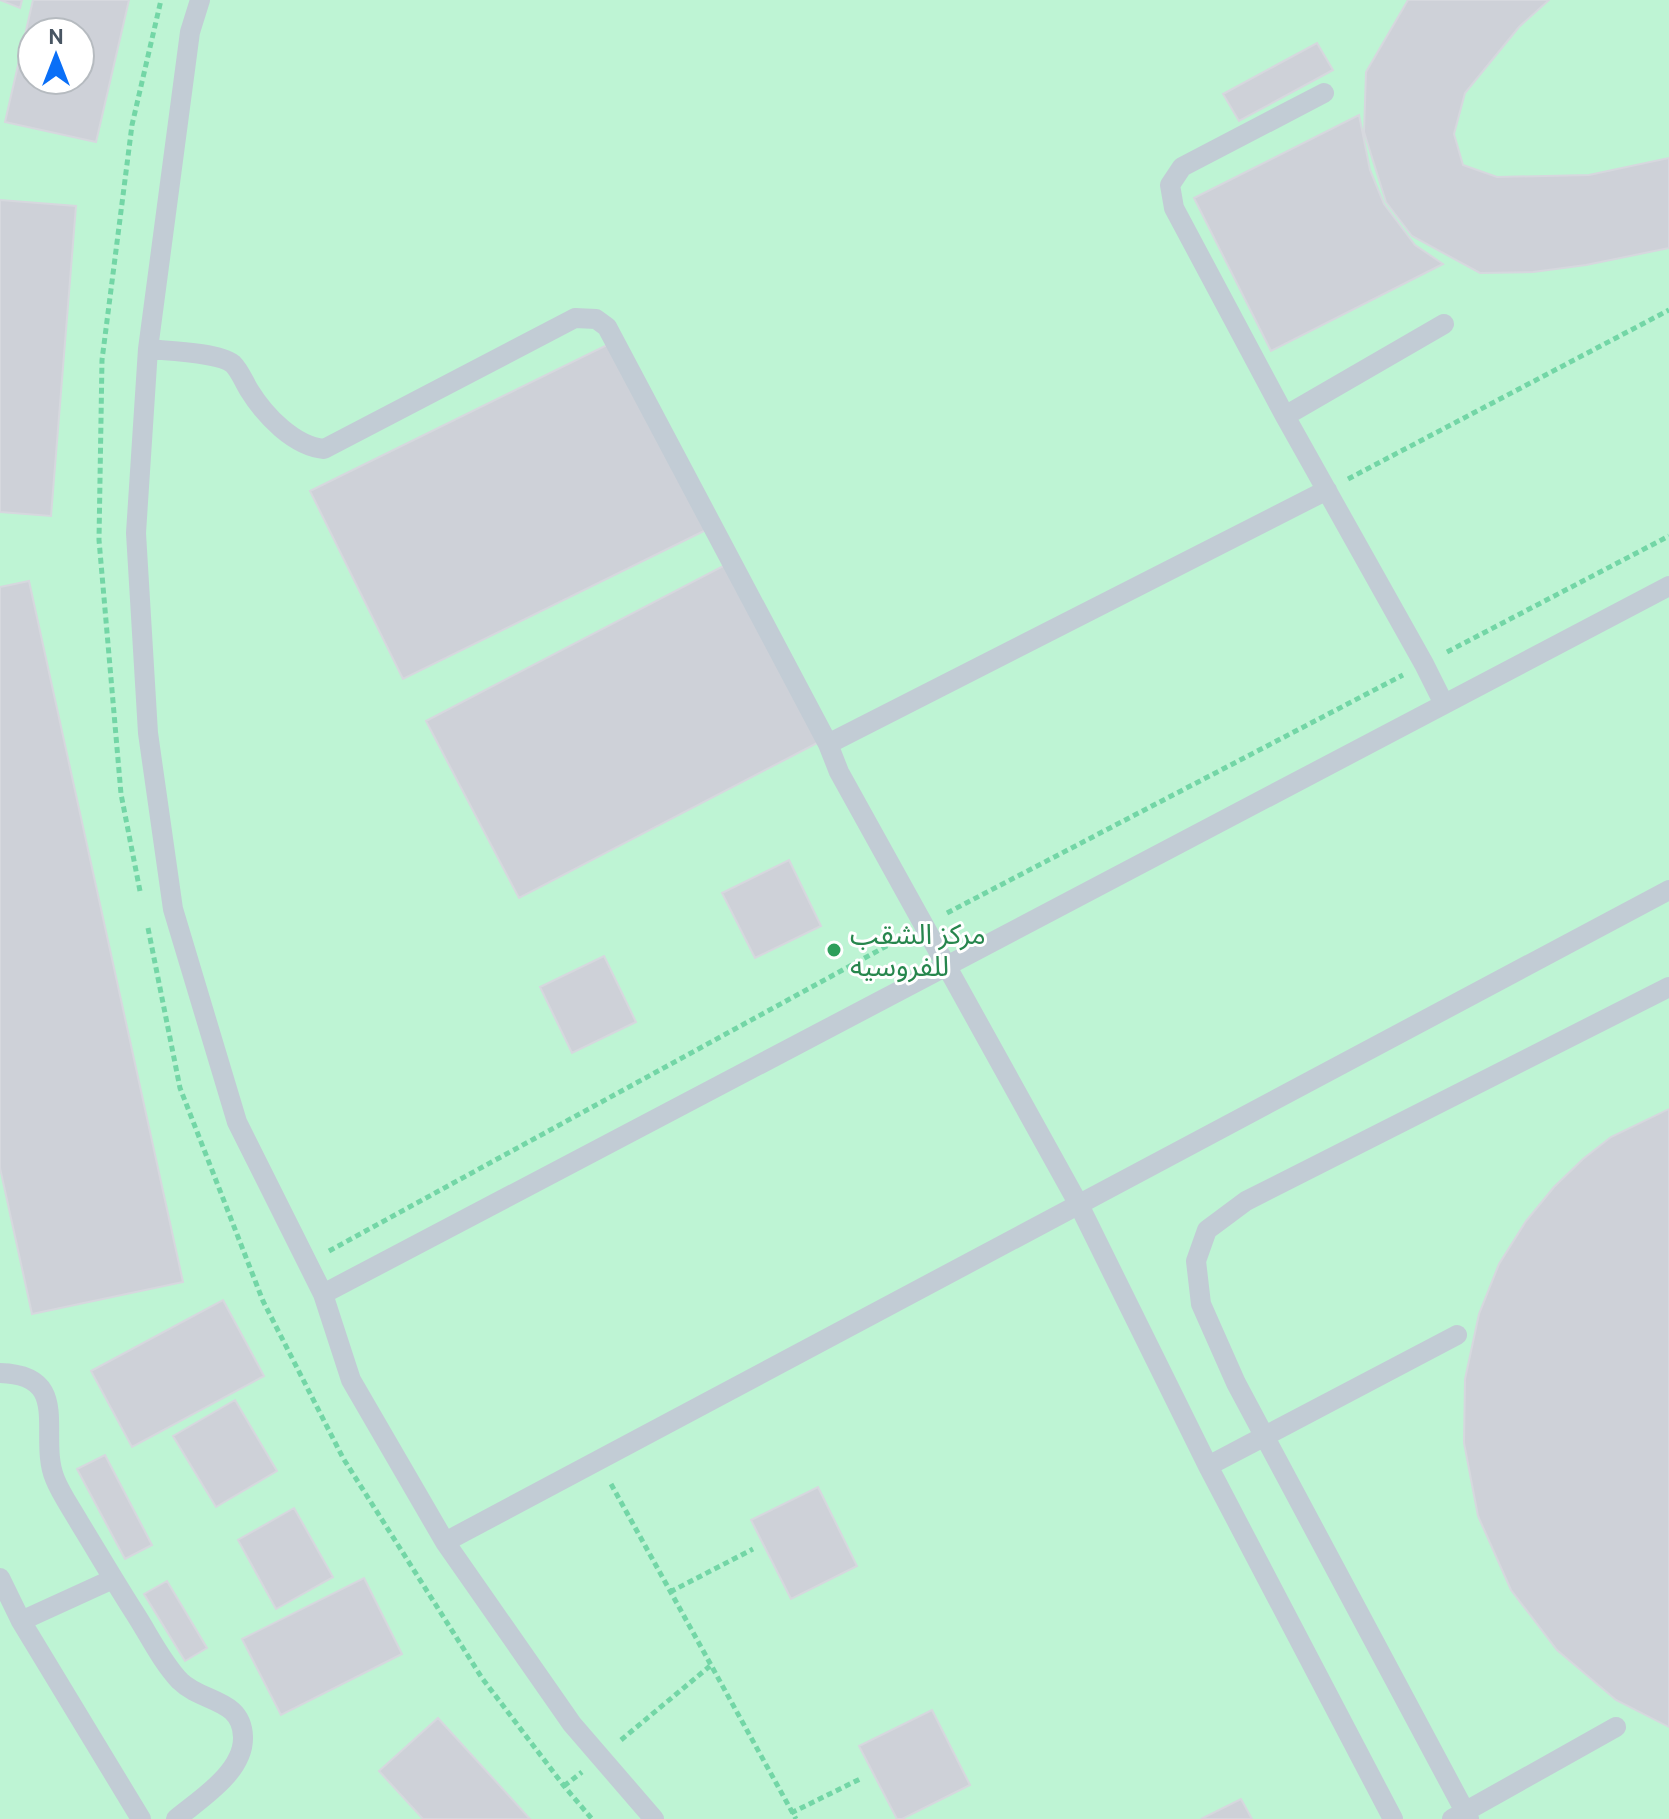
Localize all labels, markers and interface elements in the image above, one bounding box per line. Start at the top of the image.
north arrow [16,16,96,96]
text: N [48,23,64,50]
place label: مركز الشقب للفروسيه [850,917,986,983]
marker: مركز الشقب للفروسيه [825,941,843,959]

